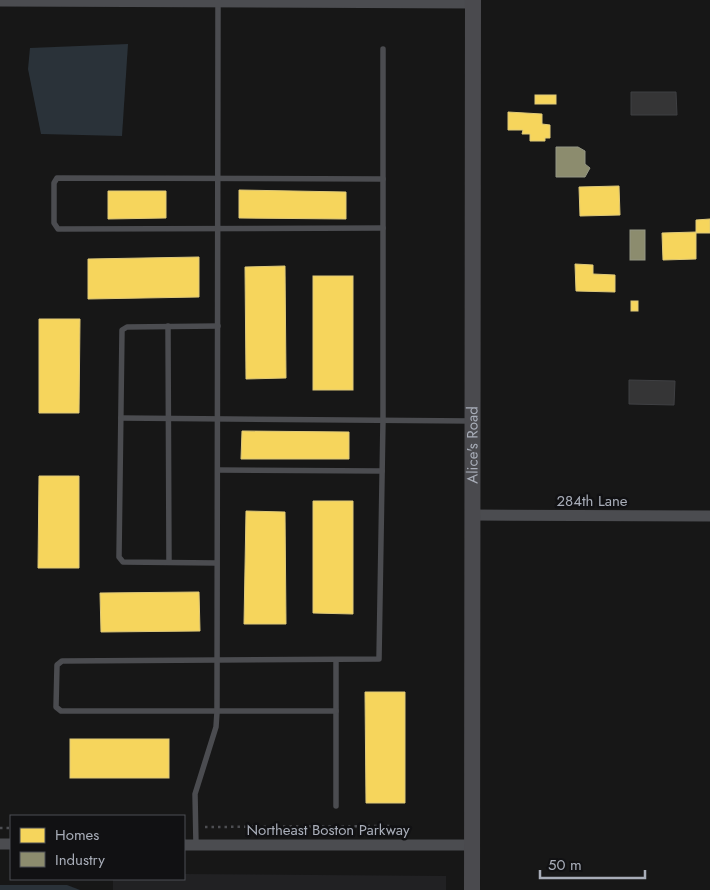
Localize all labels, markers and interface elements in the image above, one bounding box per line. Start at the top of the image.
street label: Alice's Road [461,406,484,484]
street label: 284th Lane [556,490,628,512]
legend [10,815,185,880]
street label: Northeast Boston Parkway [246,819,410,841]
text: Homes [55,824,99,846]
scale bar [540,848,645,880]
text: Industry [55,849,105,871]
text: 50 m [548,854,582,876]

